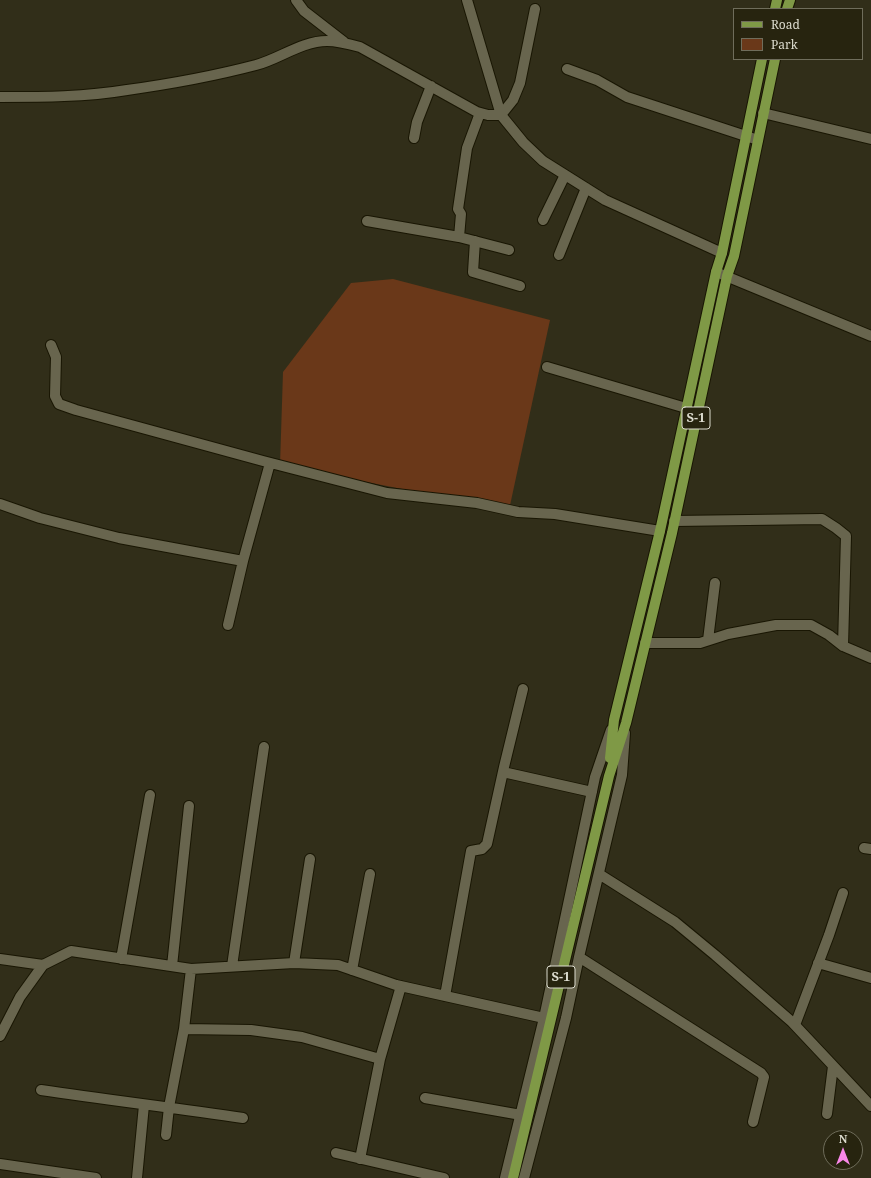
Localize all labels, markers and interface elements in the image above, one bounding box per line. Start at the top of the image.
legend [733,8,863,60]
text: Road [771,16,800,33]
text: Park [771,36,798,53]
road number: S-1 [682,407,710,429]
road number: S-1 [547,966,575,988]
north arrow [823,1130,863,1170]
text: N [839,1131,847,1146]

